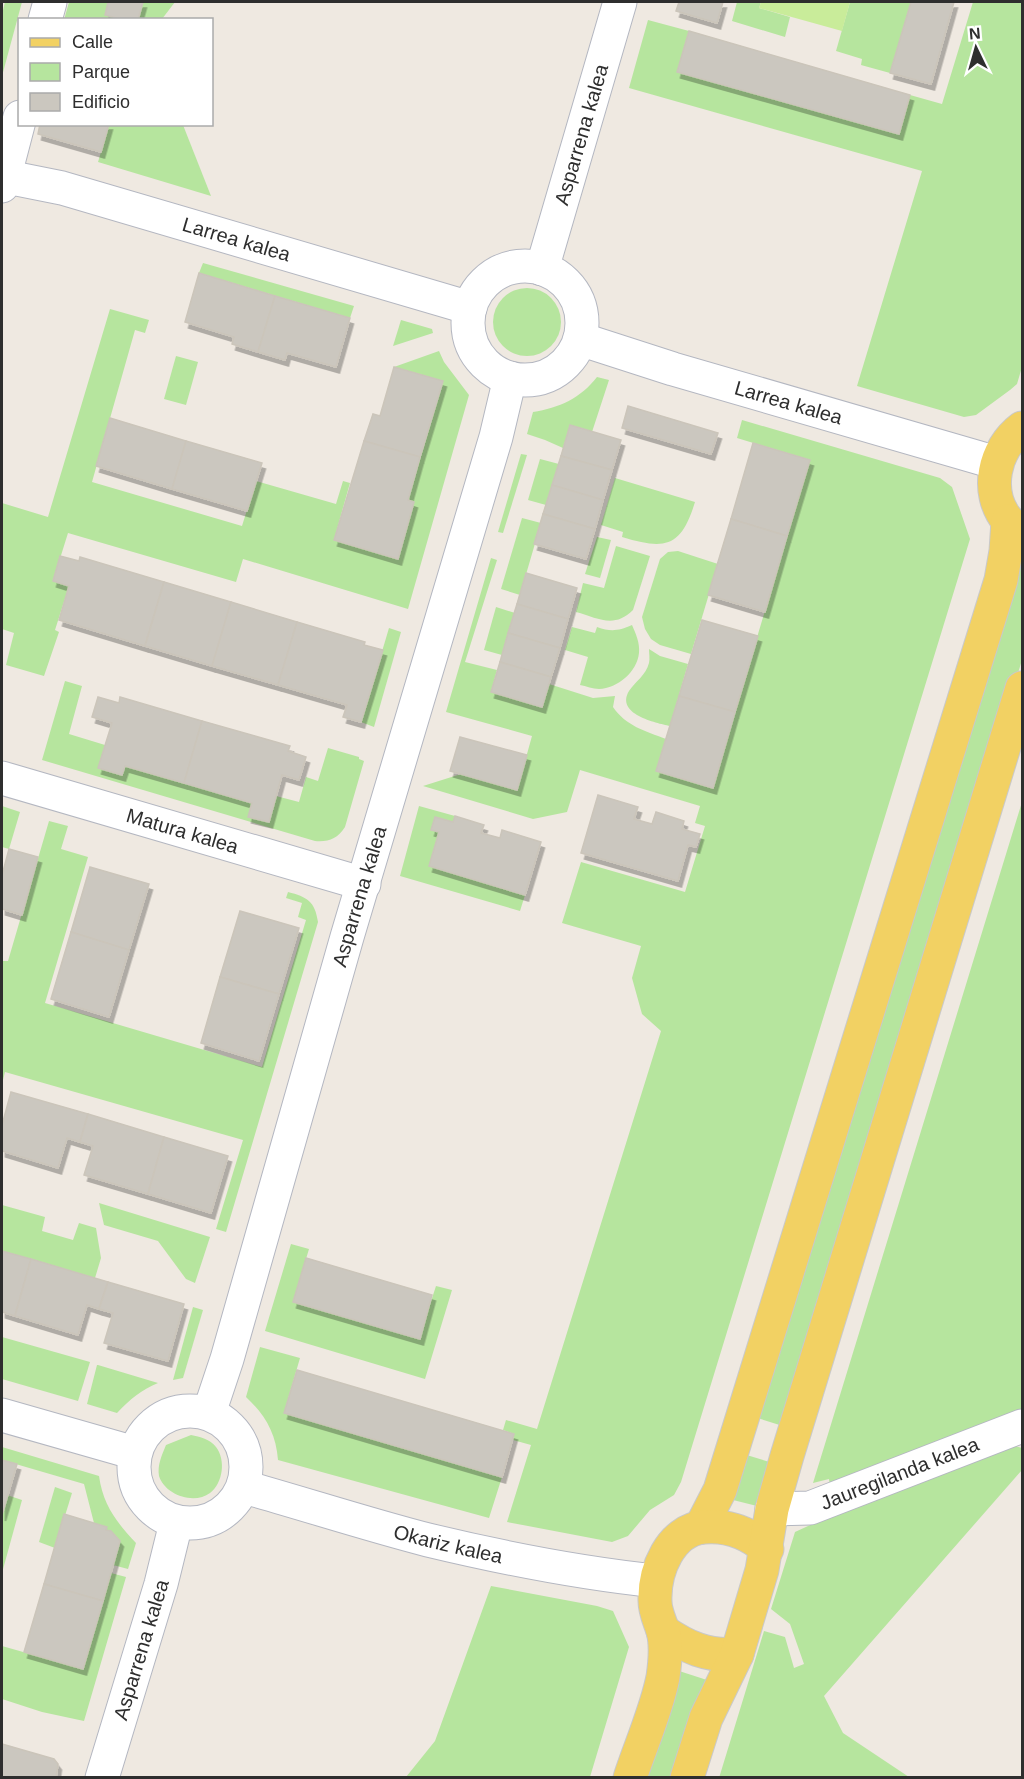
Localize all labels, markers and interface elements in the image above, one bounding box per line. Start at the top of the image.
legend [18,18,213,126]
north arrow [946,18,1006,78]
text: N [968,25,981,43]
text: Calle [72,32,113,52]
street label: Asparrena kalea [550,61,612,208]
text: Parque [72,62,130,82]
text: Edificio [72,92,130,112]
street label: Larrea kalea [180,213,294,266]
street label: Larrea kalea [732,376,846,429]
street label: Matura kalea [124,804,242,858]
street label: Asparrena kalea [328,823,391,969]
street label: Jauregilanda kalea [817,1433,983,1514]
street label: Okariz kalea [391,1520,505,1568]
street label: Asparrena kalea [109,1576,173,1723]

